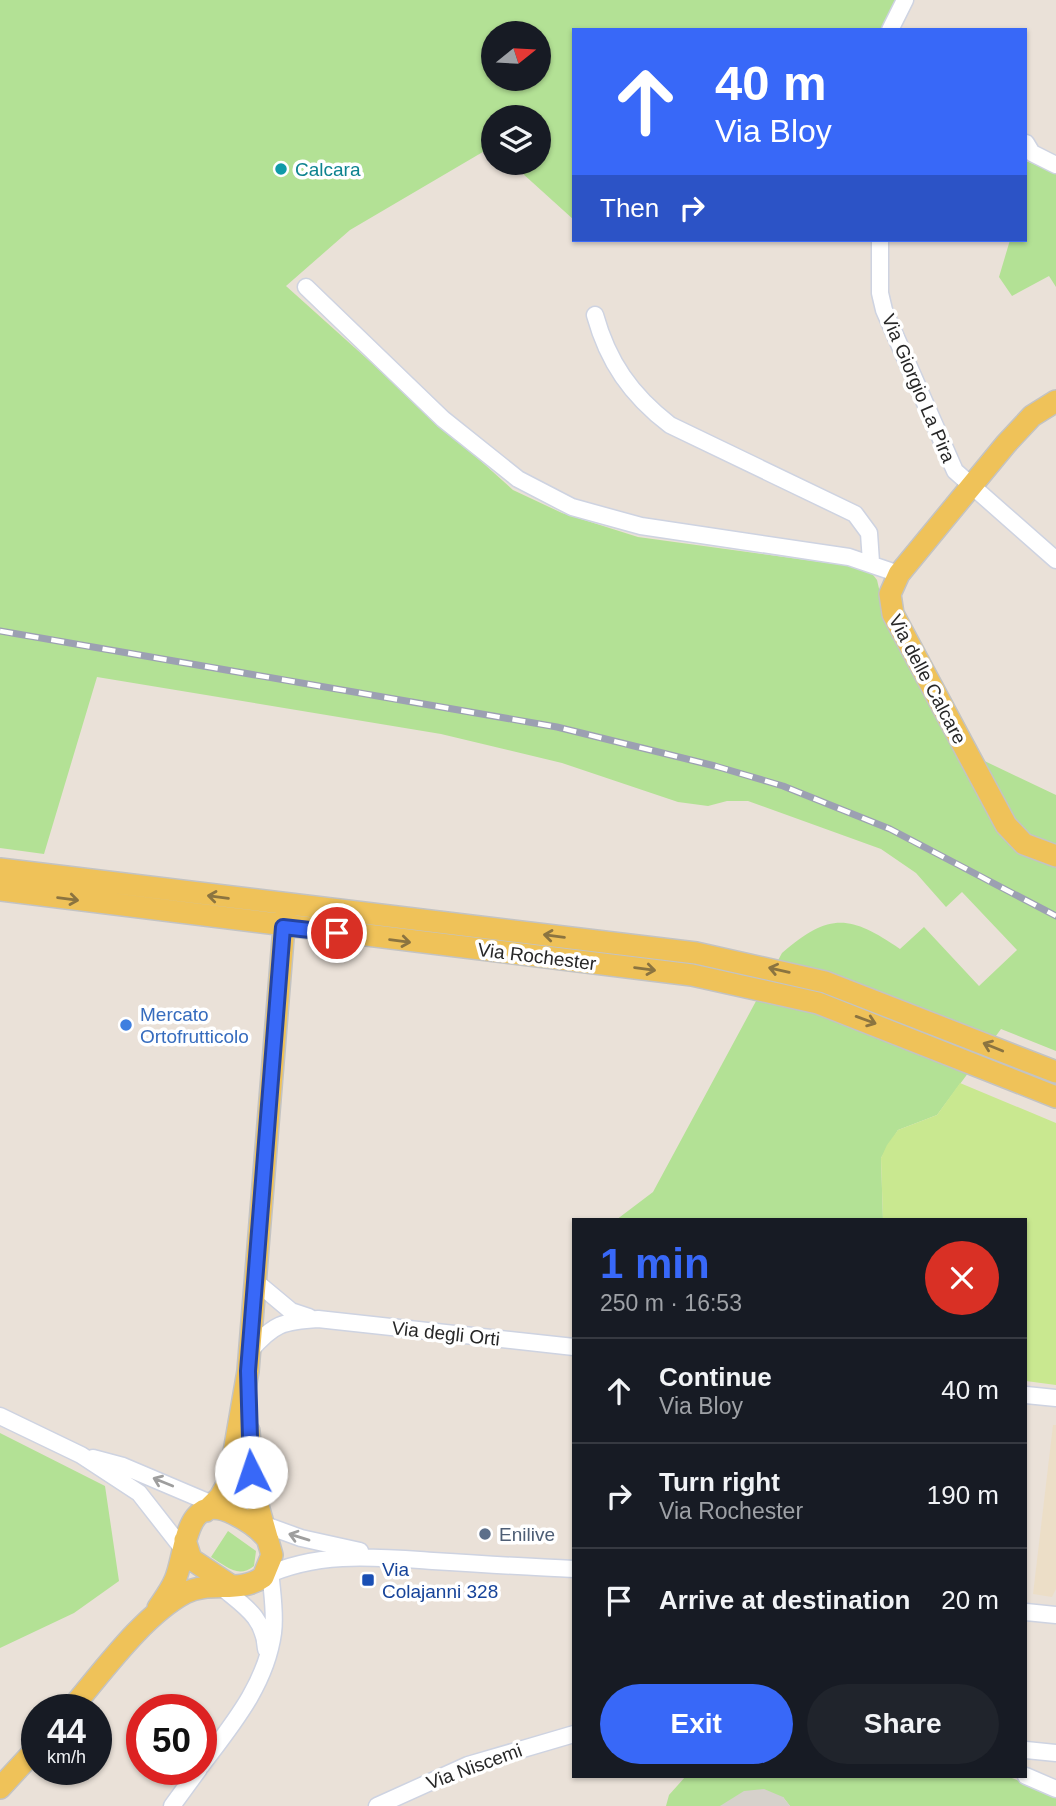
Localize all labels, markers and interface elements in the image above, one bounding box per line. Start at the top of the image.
north arrow [481,21,551,91]
map controls [481,21,551,175]
icon: ahead [600,56,691,147]
text: 40 m [715,56,827,110]
button: layers [481,105,551,175]
text: Via Bloy [715,113,832,149]
place label: Calcara [295,159,361,180]
marker: Calcara [273,161,289,177]
icon: right [673,189,711,227]
text: Then [600,193,659,223]
street label: Via Giorgio La Pira [878,311,959,466]
street label: Via delle Calcare [885,611,970,747]
one-way arrow [207,890,230,903]
one-way arrow [56,893,79,906]
pin [307,903,367,963]
icon: arrive [318,914,356,952]
one-way arrow [543,929,566,942]
one-way arrow [388,934,411,947]
street label: Via Rochester [477,939,598,974]
one-way arrow [633,962,655,975]
one-way arrow [768,963,791,976]
place label: Mercato Ortofrutticolo [140,1004,249,1047]
one-way arrow [854,1014,876,1027]
marker: Mercato Ortofrutticolo [118,1017,134,1033]
one-way arrow [982,1039,1004,1052]
text: 1 min [600,1240,710,1287]
button: close [925,1241,999,1315]
text: 250 m · 16:53 [600,1290,742,1316]
street label: Via degli Orti [391,1317,501,1350]
text: Continue [659,1362,772,1392]
icon: ahead [600,1372,638,1410]
text: 40 m [941,1375,999,1405]
text: Via Bloy [659,1393,743,1419]
position arrow [214,1435,288,1509]
text: Turn right [659,1467,780,1497]
one-way arrow [152,1475,174,1488]
icon: right [600,1477,638,1515]
text: 190 m [927,1480,999,1510]
text: Via Rochester [659,1498,803,1524]
place label: Enilive [499,1524,555,1545]
marker: Enilive [477,1526,493,1542]
one-way arrow [289,1530,311,1543]
place label: Via Colajanni 328 [382,1559,498,1602]
marker: Via Colajanni 328 [360,1572,376,1588]
icon: arrive [600,1582,638,1620]
text: Arrive at destination [659,1585,910,1615]
text: 20 m [941,1585,999,1615]
button: Exit [600,1684,793,1764]
button: Share [807,1684,999,1764]
speed limit sign: 50 [126,1694,217,1785]
text: 44 [47,1711,86,1750]
street label: Via Niscemi [424,1740,525,1793]
text: km/h [47,1747,86,1767]

